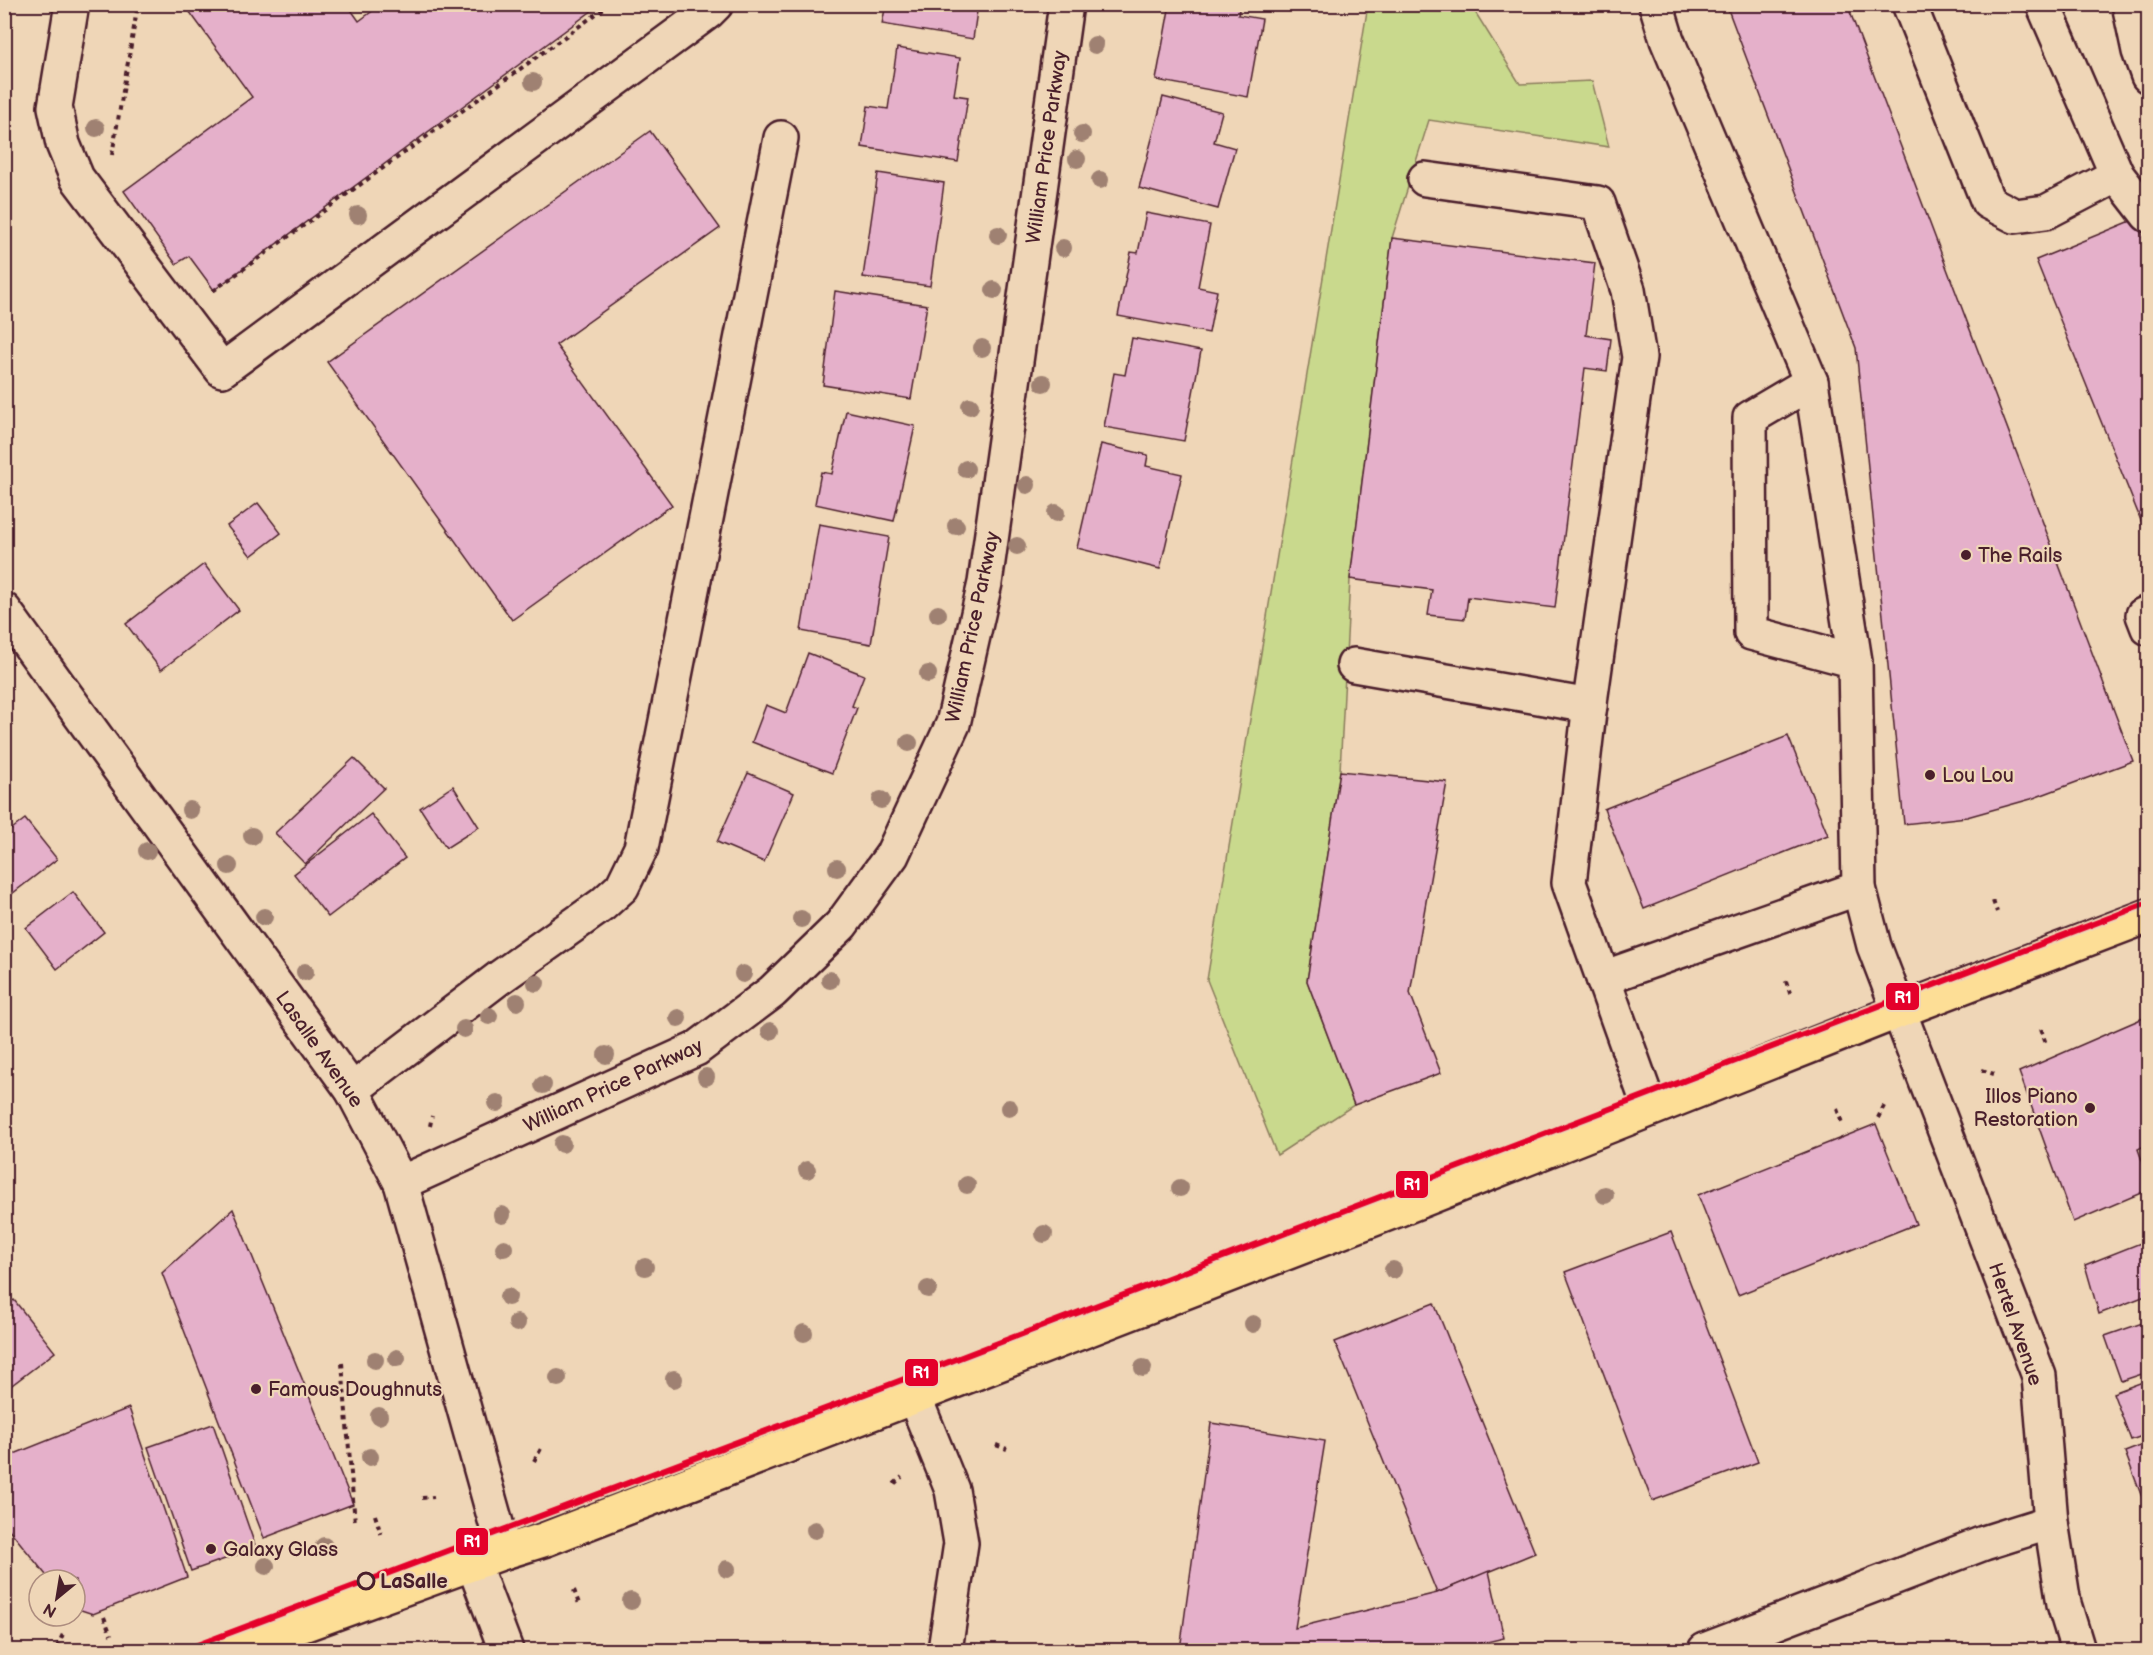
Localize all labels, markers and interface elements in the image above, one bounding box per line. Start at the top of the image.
street label: William Price Parkway [1022,49,1072,245]
street label: William Price Parkway [941,529,1005,725]
place label: The Rails [1978,544,2062,568]
marker: The Rails [1959,548,1973,562]
place label: Lou Lou [1942,764,2014,788]
marker: Lou Lou [1923,768,1937,782]
line badge: R1 [1885,982,1920,1011]
street label: Lasalle Avenue [270,987,368,1113]
text: R1 [1894,989,1912,1008]
street label: William Price Parkway [520,1034,707,1138]
place label: Illos Piano Restoration [1974,1085,2078,1132]
marker: Illos Piano Restoration [2083,1101,2097,1115]
line badge: R1 [1395,1170,1429,1199]
text: R1 [1403,1176,1421,1195]
street label: Hertel Avenue [1983,1260,2047,1389]
line badge: R1 [904,1358,939,1387]
text: R1 [912,1364,930,1383]
place label: Famous Doughnuts [268,1378,442,1402]
marker: Famous Doughnuts [249,1382,263,1396]
line badge: R1 [455,1527,489,1556]
text: R1 [463,1533,481,1552]
place label: Galaxy Glass [223,1538,338,1562]
marker: Galaxy Glass [204,1542,218,1556]
north arrow [27,1568,87,1628]
place label: LaSalle [380,1570,448,1594]
marker: LaSalle [357,1572,375,1590]
text: N [40,1598,60,1621]

